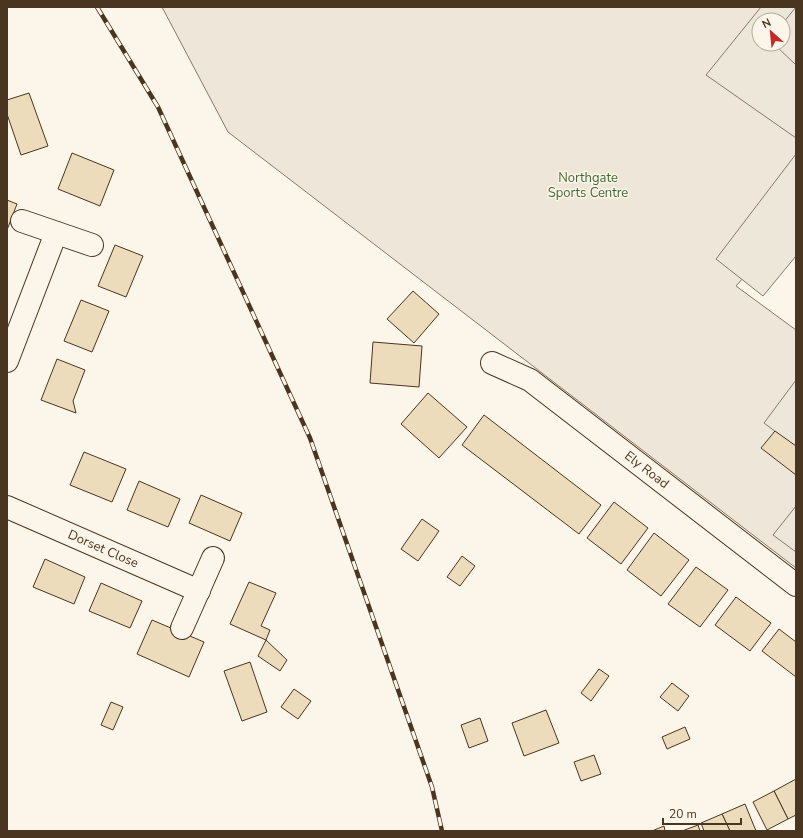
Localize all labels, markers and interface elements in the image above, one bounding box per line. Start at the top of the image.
north arrow [751,12,791,52]
text: N [760,15,774,32]
park label: Northgate Sports Centre [548,169,628,202]
street label: Ely Road [621,447,673,493]
street label: Dorset Close [65,526,141,573]
scale bar [663,800,741,826]
text: 20 m [669,806,697,822]

